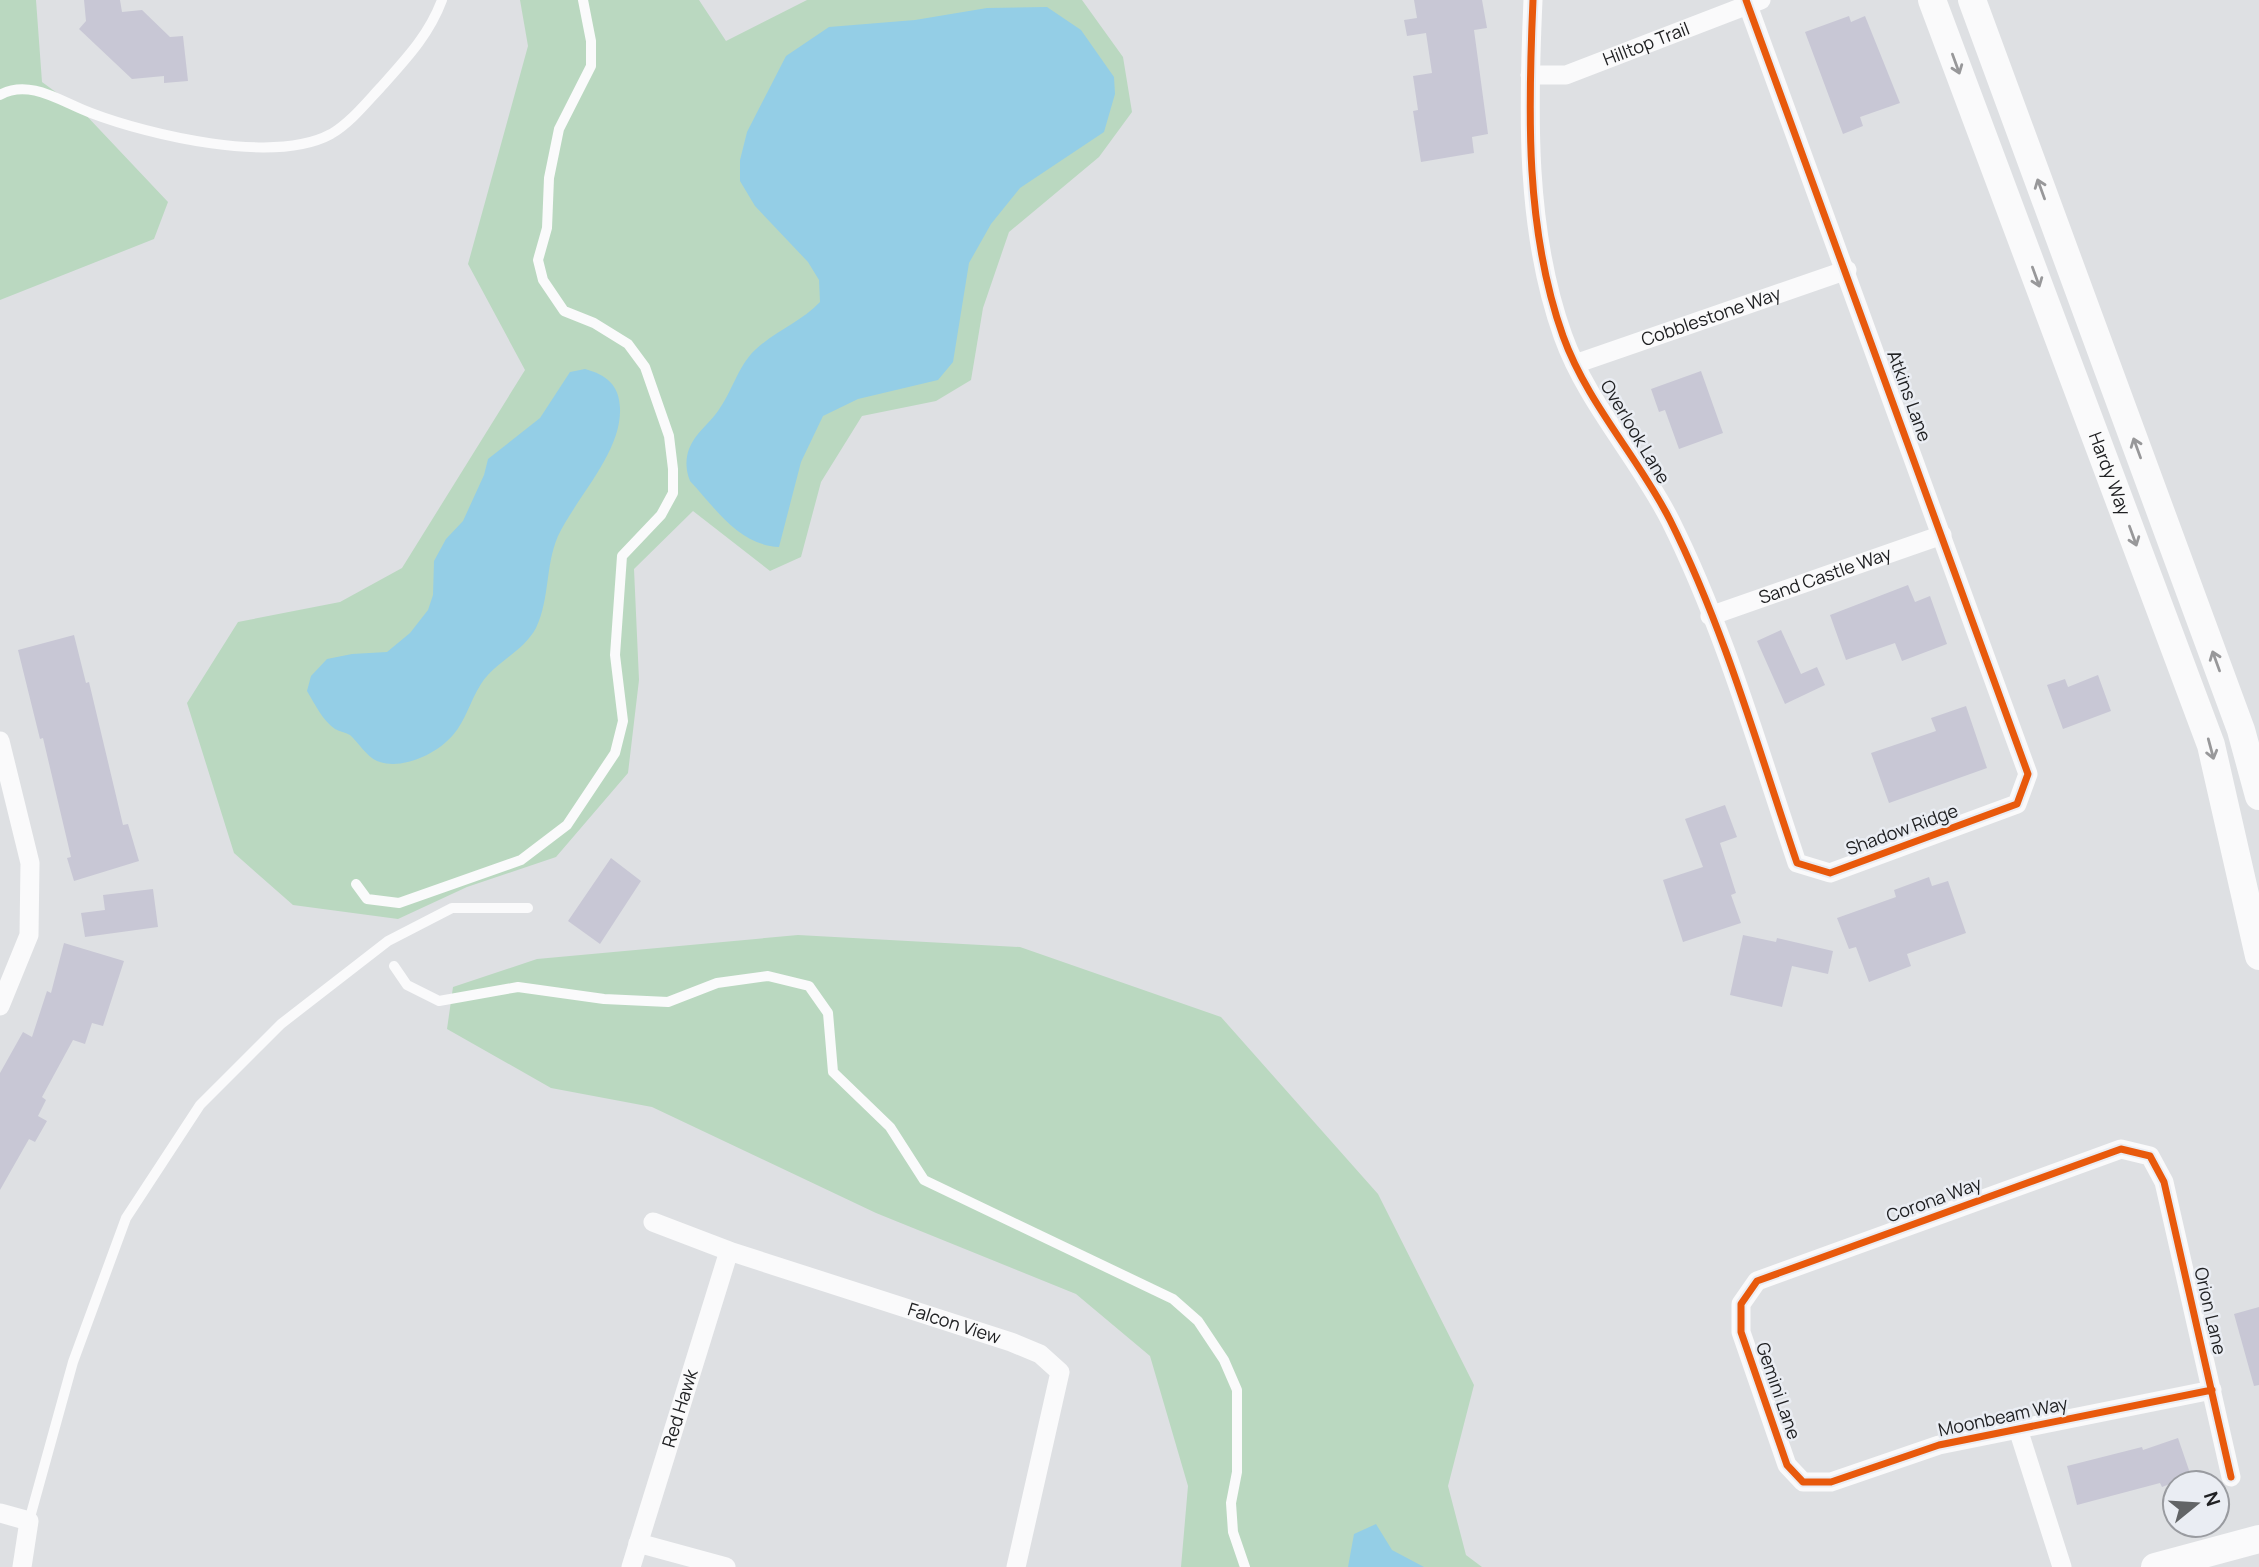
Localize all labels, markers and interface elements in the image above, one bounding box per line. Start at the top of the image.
street label: Hilltop Trail [1599,16,1693,71]
one-way arrow [1951,52,1964,74]
one-way arrow [2034,178,2046,200]
one-way arrow [2031,266,2043,288]
street label: Cobblestone Way [1638,281,1784,351]
street label: Atkins Lane [1882,347,1938,445]
street label: Overlook Lane [1595,375,1676,488]
street label: Hardy Way [2084,428,2137,519]
one-way arrow [2130,438,2142,460]
one-way arrow [2127,525,2140,547]
street label: Sand Castle Way [1755,540,1895,609]
one-way arrow [2208,651,2221,673]
one-way arrow [2205,738,2218,760]
street label: Shadow Ridge [1842,798,1961,860]
street label: Corona Way [1883,1171,1985,1227]
street label: Orion Lane [2189,1265,2233,1357]
street label: Falcon View [905,1297,1004,1349]
street label: Gemini Lane [1751,1339,1807,1442]
street label: Red Hawk [656,1365,703,1450]
street label: Moonbeam Way [1936,1390,2070,1441]
north arrow [2161,1469,2231,1539]
text: N [2198,1488,2227,1509]

